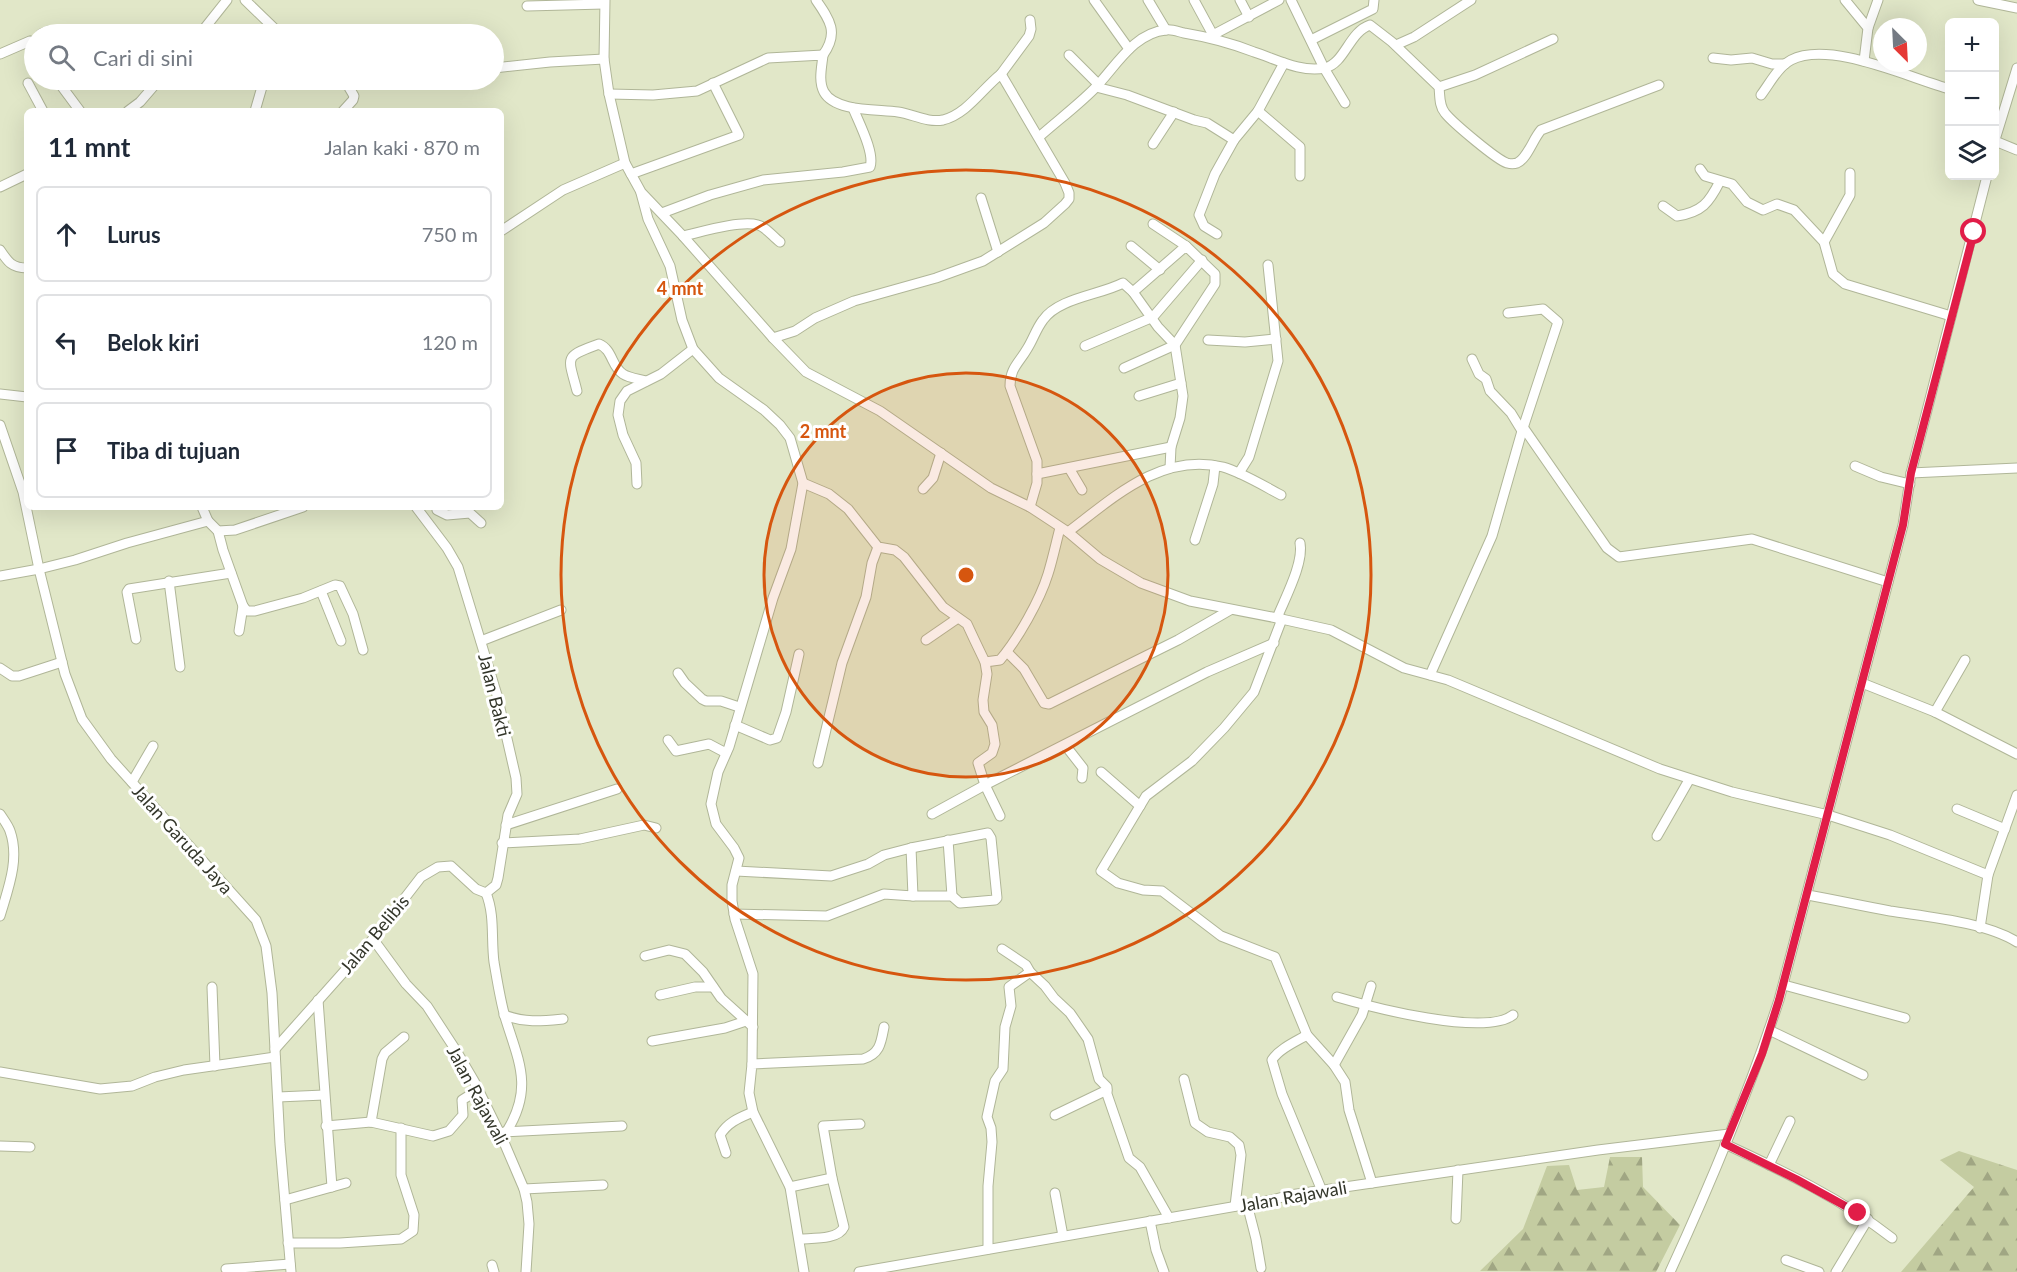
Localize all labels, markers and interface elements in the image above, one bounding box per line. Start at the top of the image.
north arrow [1873,18,1927,72]
map controls [1945,18,1999,180]
button: + [1945,18,1999,72]
search box [24,24,504,90]
icon: search [45,41,78,74]
text: Cari di sini [93,44,193,71]
button: − [1945,72,1999,126]
button: layers [1945,126,1999,180]
text: 11 mnt [48,131,130,163]
text: Jalan kaki · 870 m [324,135,480,159]
icon: ahead [50,218,83,251]
route start [1960,218,1986,244]
text: Lurus [107,221,161,248]
text: 750 m [422,222,478,246]
text: 4 mnt [657,277,704,299]
icon: left [50,326,83,359]
text: Belok kiri [107,329,199,356]
text: 120 m [422,330,478,354]
text: 2 mnt [800,420,847,442]
icon: arrive [50,434,83,467]
text: Tiba di tujuan [107,437,240,464]
centre of rings [956,565,976,585]
street label: Jalan Bakti [474,651,516,739]
street label: Jalan Garuda Jaya [128,780,238,898]
street label: Jalan Belibis [335,890,413,978]
street label: Jalan Rajawali [443,1042,513,1148]
street label: Jalan Rajawali [1237,1176,1349,1216]
route end [1844,1199,1870,1225]

